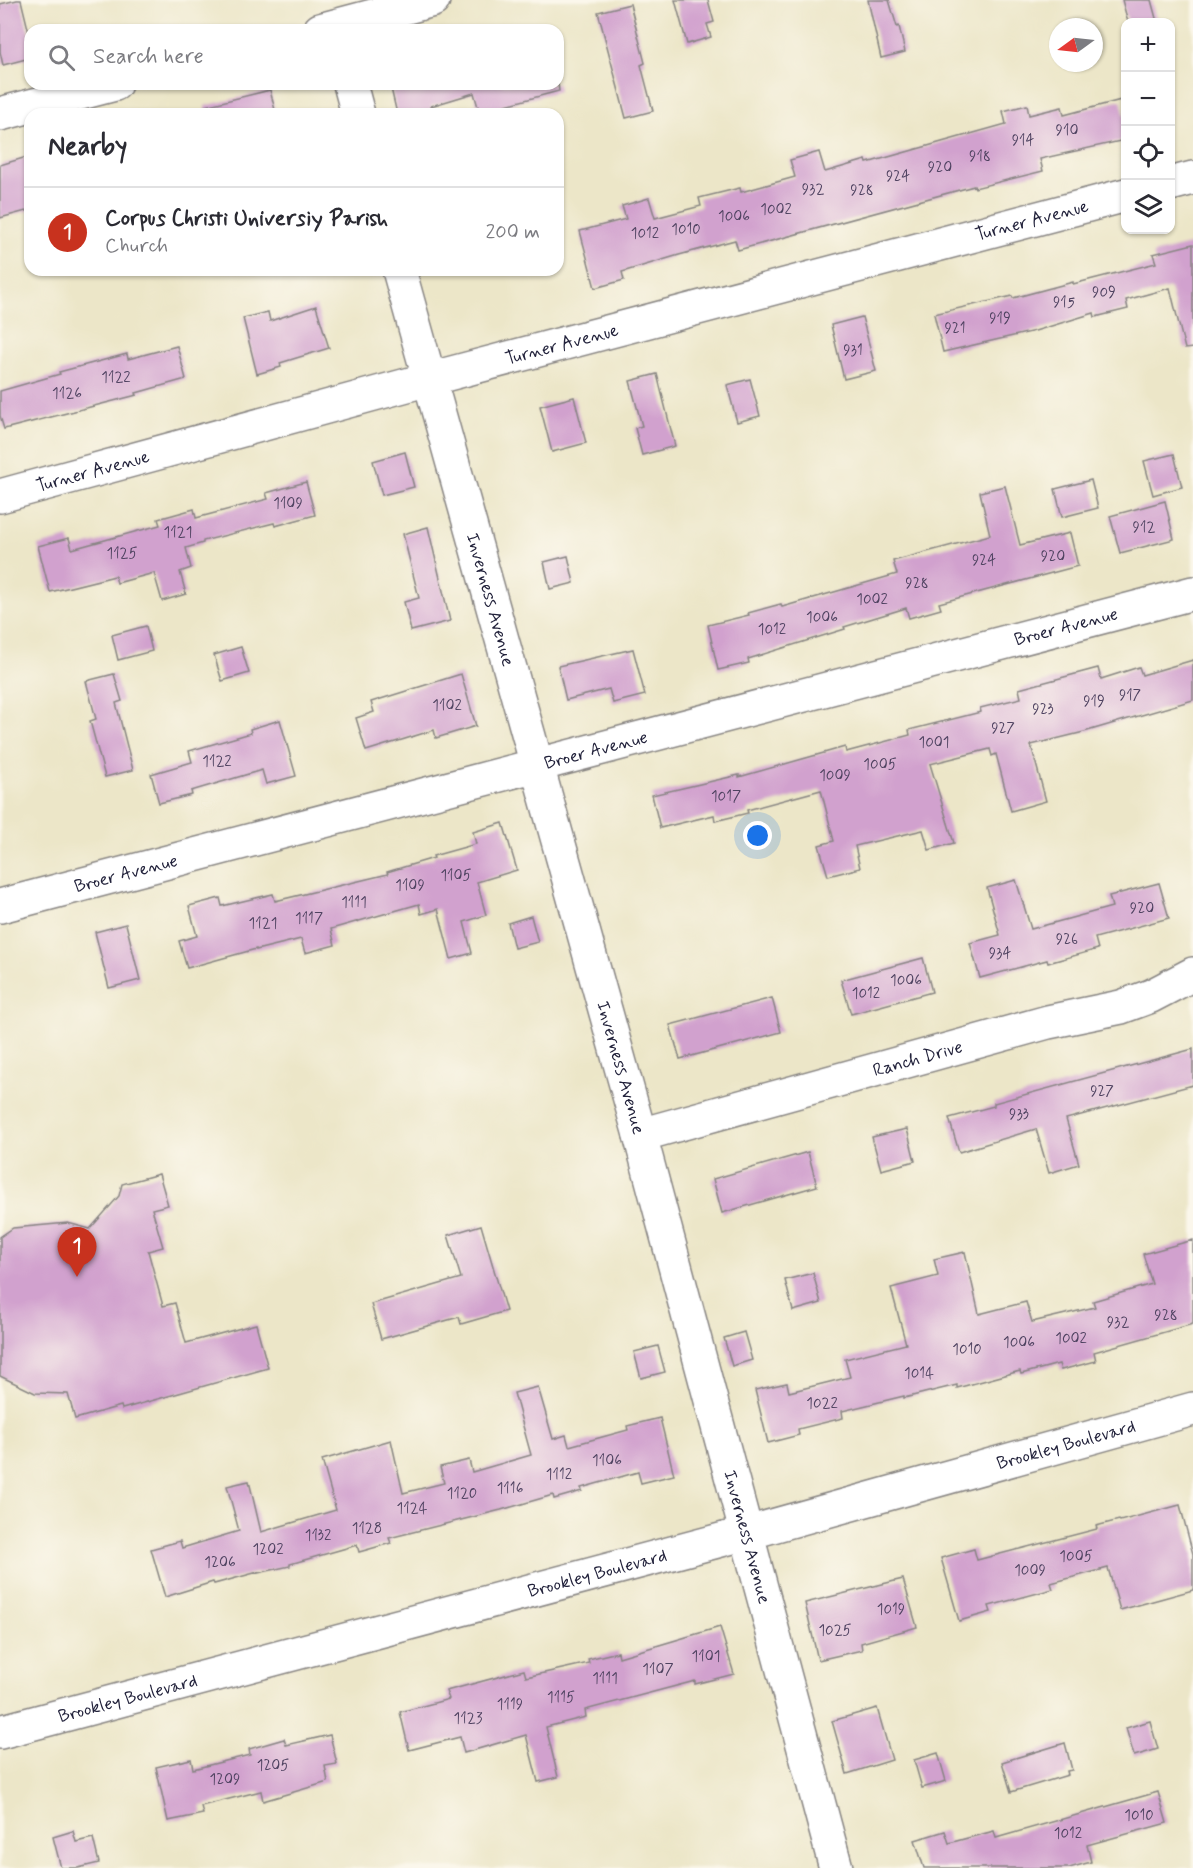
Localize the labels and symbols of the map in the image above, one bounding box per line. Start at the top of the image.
north arrow [1049,18,1103,72]
house number: 910 [1056,121,1078,141]
house number: 914 [1012,131,1034,151]
house number: 918 [969,147,991,167]
house number: 920 [928,158,952,178]
house number: 924 [886,167,910,187]
house number: 932 [802,180,824,200]
house number: 928 [850,181,874,201]
street label: Turner Avenue [973,194,1091,247]
house number: 1002 [760,200,792,220]
house number: 1006 [718,207,750,227]
house number: 1010 [671,220,701,240]
house number: 1012 [631,224,659,244]
house number: 909 [1092,283,1116,303]
house number: 915 [1053,293,1075,313]
house number: 919 [989,309,1011,329]
street label: Turner Avenue [503,318,621,371]
house number: 921 [944,319,966,339]
house number: 931 [843,341,863,361]
house number: 1122 [101,368,131,388]
house number: 1126 [52,384,82,404]
street label: Turner Avenue [34,445,152,499]
house number: 1109 [273,494,303,514]
house number: 912 [1133,518,1155,538]
house number: 1121 [164,523,192,543]
street label: Inverness Avenue [460,530,520,669]
house number: 1125 [106,544,138,564]
house number: 920 [1041,547,1065,567]
house number: 924 [972,551,996,571]
house number: 928 [905,574,929,594]
house number: 1002 [856,590,888,610]
street label: Broer Avenue [1012,602,1121,652]
house number: 1006 [806,608,838,628]
house number: 1012 [758,620,786,640]
house number: 917 [1119,686,1141,706]
house number: 919 [1083,692,1105,712]
house number: 1102 [432,696,462,716]
house number: 923 [1032,700,1054,720]
house number: 927 [991,719,1015,739]
street label: Broer Avenue [542,726,650,776]
house number: 1001 [918,733,950,753]
house number: 1122 [202,752,232,772]
house number: 1005 [863,755,897,775]
house number: 1009 [819,766,851,786]
house number: 1017 [711,787,741,807]
your location [743,821,772,850]
street label: Broer Avenue [72,849,180,899]
house number: 1105 [440,866,472,886]
house number: 1109 [395,876,425,896]
house number: 1111 [341,893,367,913]
house number: 920 [1130,899,1154,919]
house number: 1117 [295,909,323,929]
house number: 1121 [249,914,277,934]
house number: 926 [1056,930,1078,950]
house number: 934 [989,944,1011,964]
house number: 1006 [890,971,922,991]
house number: 1012 [852,984,880,1004]
street label: Inverness Avenue [590,998,650,1137]
street label: Ranch Drive [870,1035,965,1083]
house number: 927 [1090,1082,1114,1102]
house number: 933 [1009,1105,1029,1125]
pin: 1 [58,1228,97,1277]
house number: 928 [1154,1306,1178,1326]
house number: 932 [1107,1313,1129,1333]
house number: 1002 [1055,1329,1087,1349]
house number: 1006 [1003,1333,1035,1353]
house number: 1010 [952,1340,982,1360]
house number: 1014 [904,1364,934,1384]
house number: 1022 [806,1394,838,1414]
street label: Brookley Boulevard [994,1415,1138,1476]
house number: 1106 [592,1451,622,1471]
house number: 1112 [546,1465,572,1485]
street label: Inverness Avenue [717,1468,776,1607]
house number: 1116 [497,1479,524,1499]
house number: 1120 [447,1484,477,1504]
house number: 1124 [397,1499,428,1519]
house number: 1128 [352,1519,382,1539]
house number: 1132 [305,1526,331,1546]
house number: 1202 [253,1540,284,1560]
street label: Brookley Boulevard [525,1544,670,1604]
house number: 1005 [1059,1547,1093,1567]
house number: 1206 [204,1553,236,1573]
house number: 1009 [1014,1561,1046,1581]
house number: 1019 [877,1600,905,1620]
house number: 1025 [818,1621,852,1641]
house number: 1101 [692,1647,720,1667]
house number: 1107 [642,1660,674,1680]
street label: Brookley Boulevard [56,1669,200,1729]
house number: 1111 [592,1669,618,1689]
house number: 1115 [547,1688,575,1708]
house number: 1119 [497,1695,523,1715]
house number: 1123 [454,1709,483,1729]
house number: 1205 [257,1756,289,1776]
house number: 1209 [209,1770,241,1790]
house number: 1010 [1124,1806,1154,1826]
house number: 1012 [1054,1824,1082,1844]

